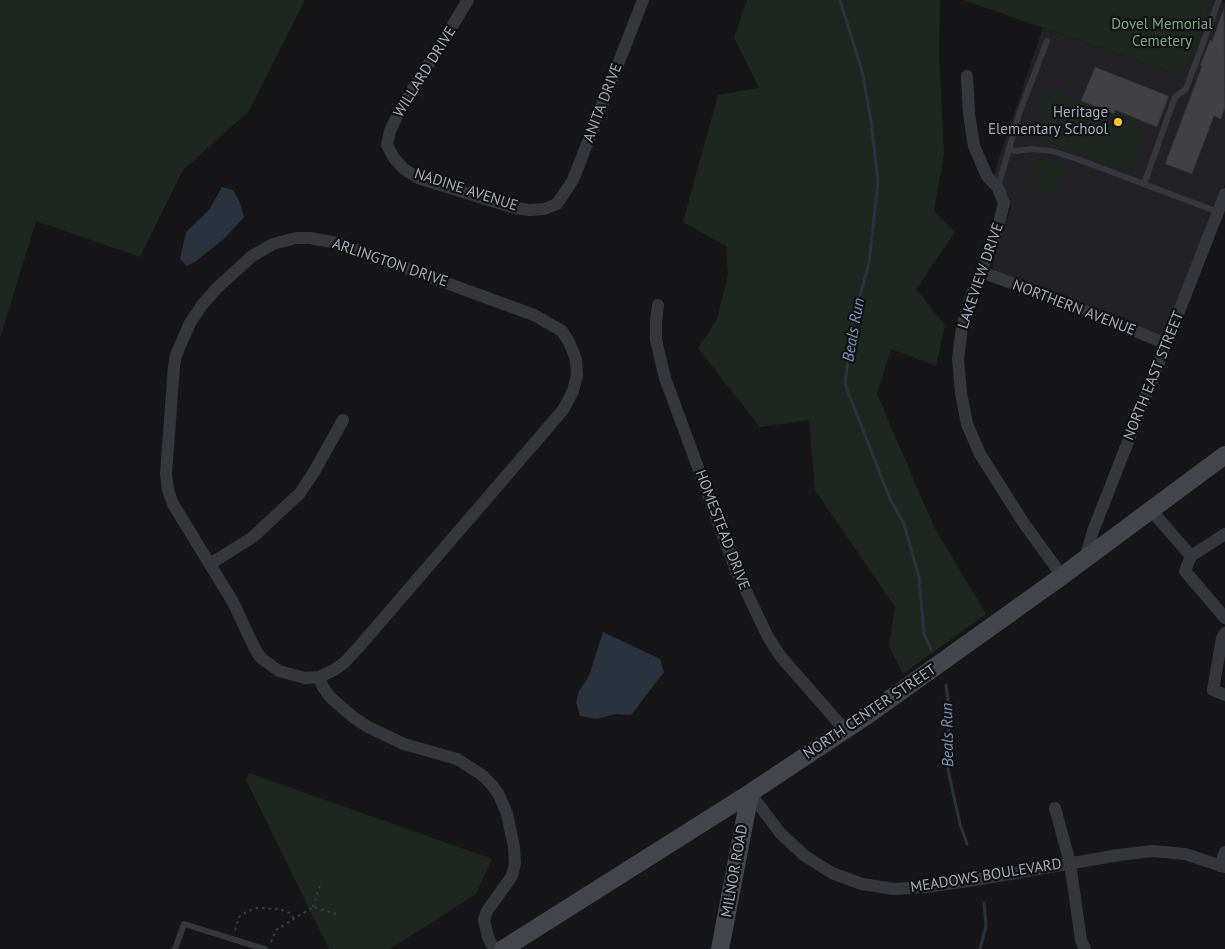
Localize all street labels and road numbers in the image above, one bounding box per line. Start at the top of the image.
street label: WILLARD DRIVE [390,23,460,121]
street label: ANITA DRIVE [580,61,626,145]
street label: NADINE AVENUE [412,165,520,215]
street label: LAKEVIEW DRIVE [954,221,1008,331]
street label: ARLINGTON DRIVE [330,235,450,291]
street label: NORTHERN AVENUE [1010,276,1138,340]
street label: NORTH EAST STREET [1120,309,1188,443]
street label: HOMESTEAD DRIVE [691,468,753,592]
street label: NORTH CENTER STREET [800,661,940,763]
street label: MILNOR ROAD [718,823,752,919]
street label: MEADOWS BOULEVARD [909,855,1063,897]

